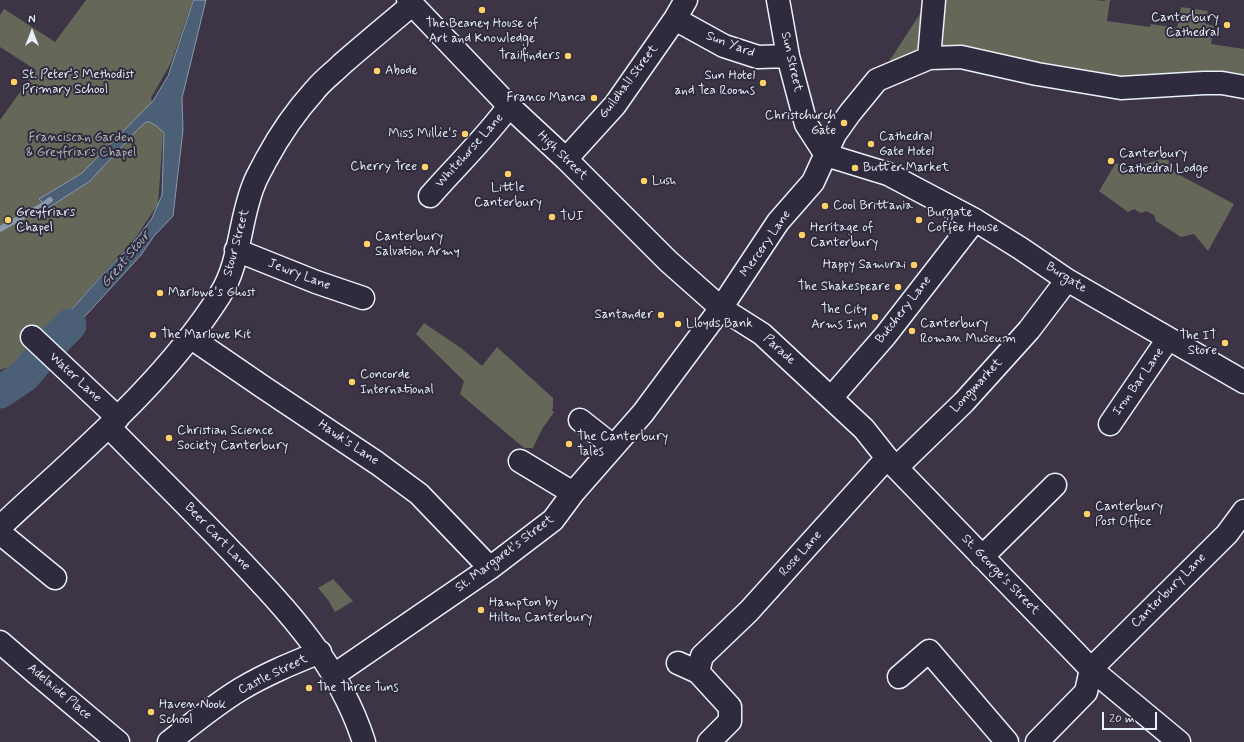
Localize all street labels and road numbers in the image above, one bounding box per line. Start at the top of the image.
street label: Sun Yard [703,29,757,61]
street label: Sun Street [776,30,806,94]
street label: Guildhall Street [596,42,662,122]
street label: Whitehorse Lane [433,111,507,191]
street label: High Street [534,128,590,184]
street label: Stour Street [221,208,253,278]
street label: Mercery Lane [737,208,795,280]
street label: Jewry Lane [265,256,333,294]
street label: Burgate [1043,259,1089,297]
street label: Butchery Lane [873,273,935,347]
street label: Parade [760,331,798,369]
street label: Iron Bar Lane [1110,345,1168,419]
street label: Water Lane [45,350,105,406]
street label: Longmarket [948,355,1006,417]
street label: Hawk's Lane [315,417,381,469]
street label: Beer Cart Lane [181,500,253,574]
street label: St. Margaret's Street [453,512,557,596]
street label: Rose Lane [776,528,826,580]
street label: St. George's Street [958,532,1042,618]
street label: Canterbury Lane [1128,550,1210,632]
street label: Castle Street [236,651,310,699]
street label: Adelaide Place [24,661,94,723]

